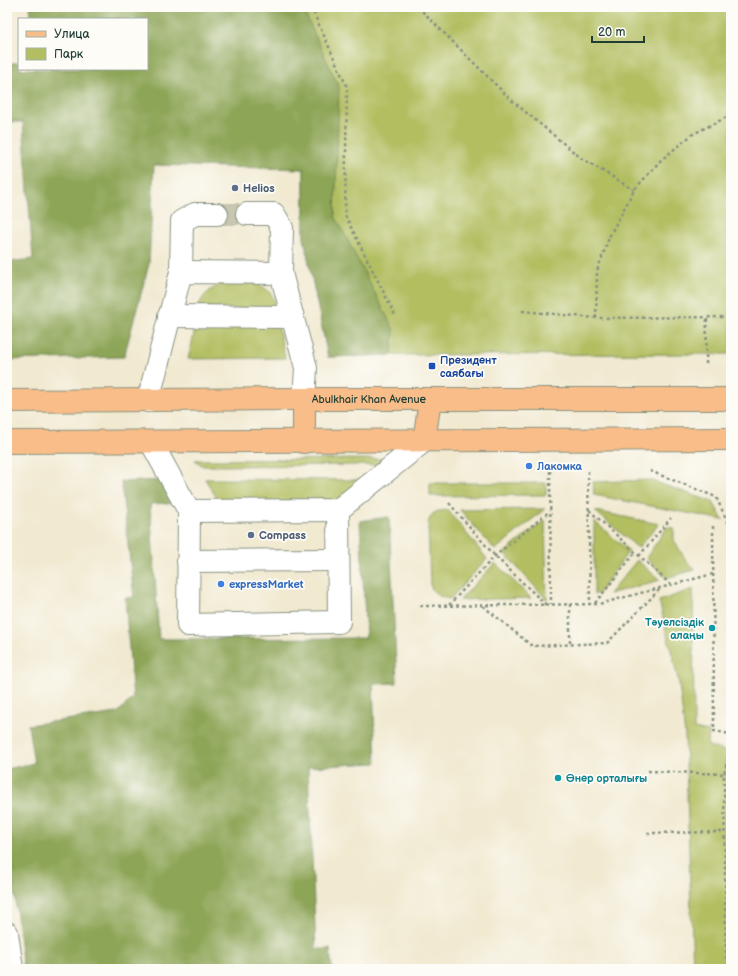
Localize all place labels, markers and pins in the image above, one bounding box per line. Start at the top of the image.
place label: Helios [243,182,275,195]
marker: Helios [230,183,240,193]
place label: Президент саябағы [440,354,497,380]
marker: Президент саябағы [427,361,437,371]
place label: Лакомка [536,460,583,473]
marker: Лакомка [524,461,534,471]
place label: Compass [259,529,307,542]
marker: Compass [246,530,256,540]
place label: expressMarket [229,578,304,591]
marker: expressMarket [216,579,226,589]
place label: Тәуелсіздік алаңы [645,616,704,642]
marker: Тәуелсіздік алаңы [707,623,717,633]
place label: Өнер орталығы [566,772,647,785]
marker: Өнер орталығы [553,773,563,783]

